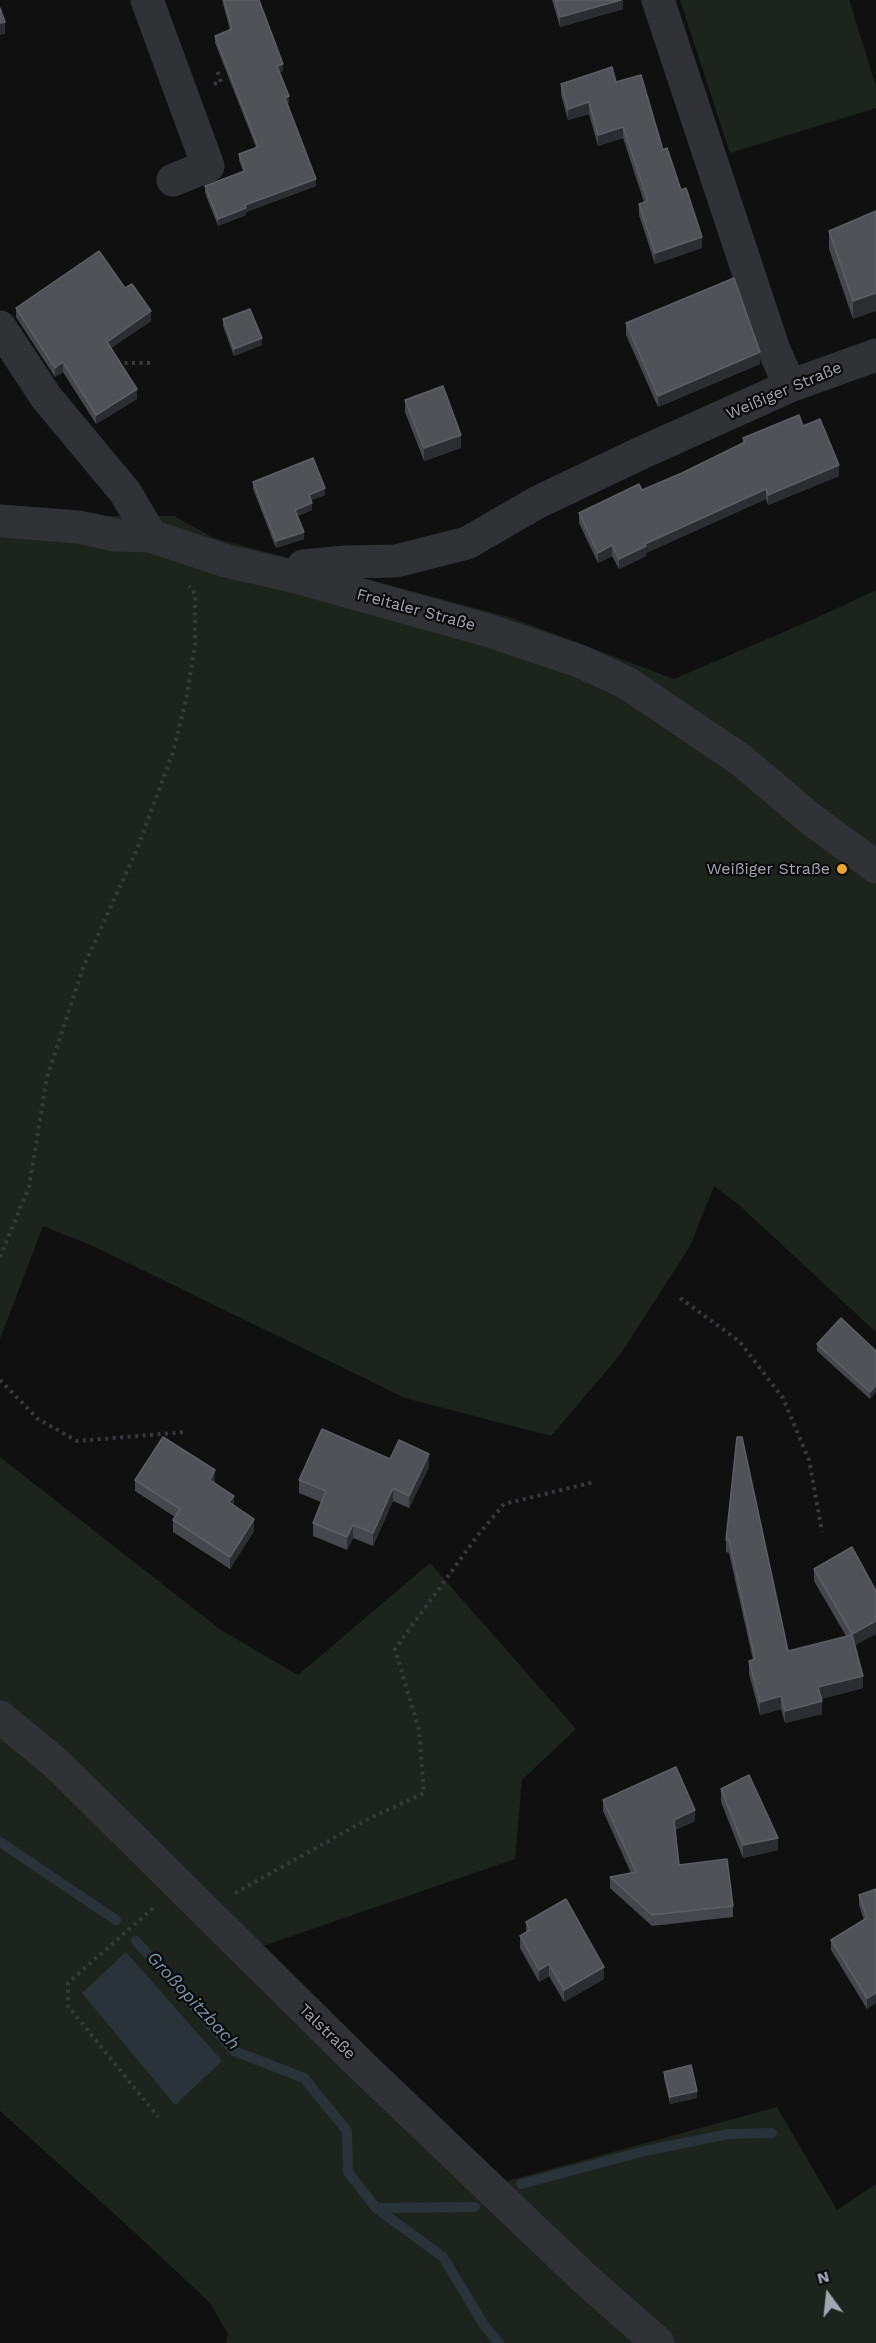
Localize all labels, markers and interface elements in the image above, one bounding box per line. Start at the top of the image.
street label: Weißiger Straße [723,358,845,424]
street label: Freitaler Straße [355,585,477,635]
place label: Weißiger Straße [706,859,830,879]
marker: Weißiger Straße [835,862,849,876]
water label: Großopitzbach [142,1947,244,2055]
street label: Talstraße [295,2000,359,2064]
north arrow [798,2265,858,2325]
text: N [815,2266,831,2288]

